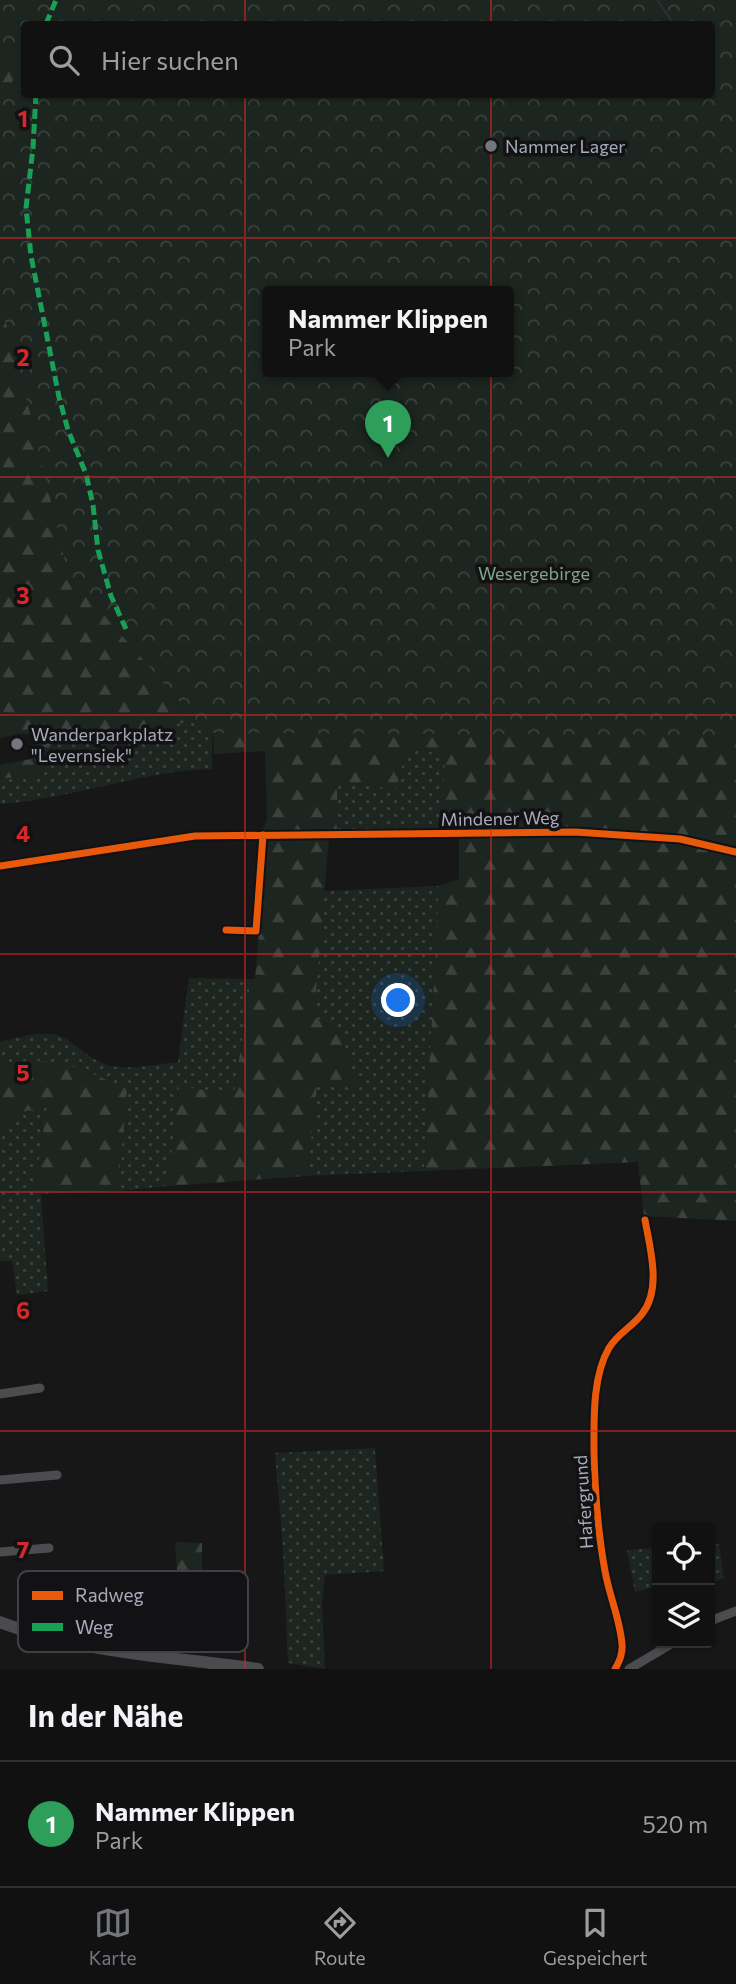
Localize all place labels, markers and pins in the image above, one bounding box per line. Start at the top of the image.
place label: Nammer Lager [505,135,626,157]
marker: Nammer Lager [483,138,499,154]
pin: 1 [365,400,411,458]
place label: Wanderparkplatz "Levernsiek" [31,723,173,766]
marker: Wanderparkplatz "Levernsiek" [9,736,25,752]

